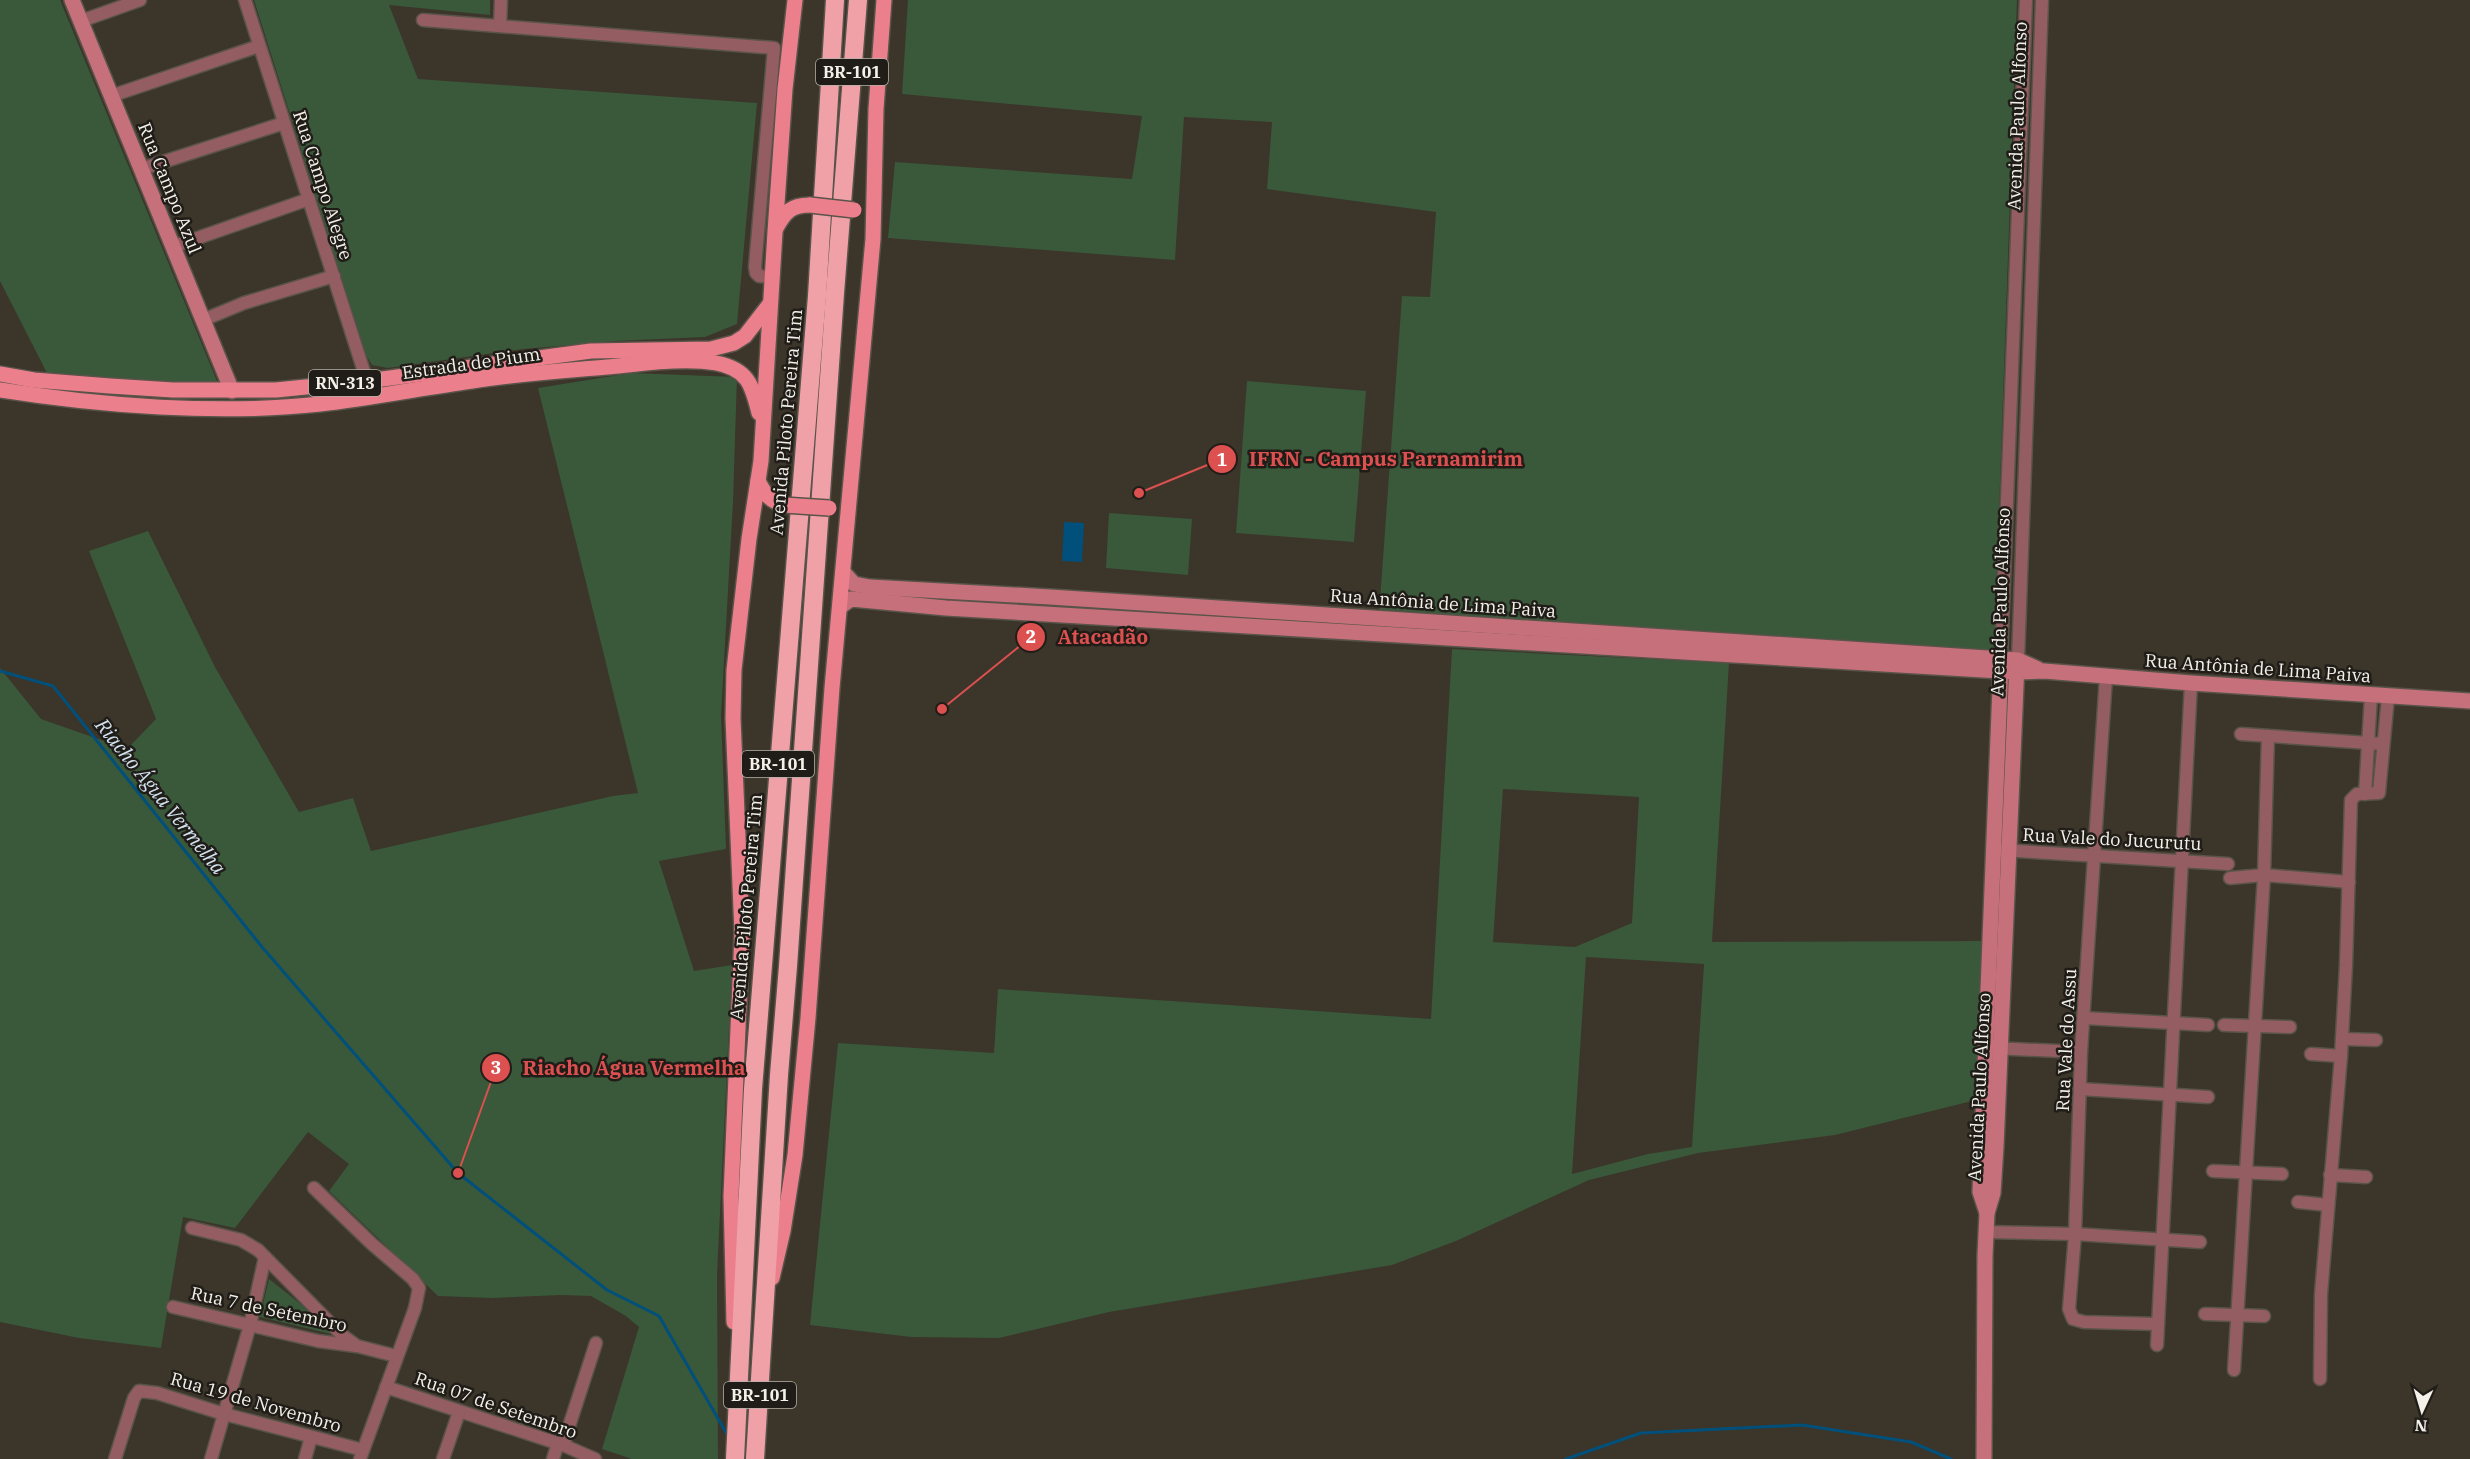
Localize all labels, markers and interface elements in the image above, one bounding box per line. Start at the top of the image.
street label: Avenida Paulo Alfonso [2002,21,2032,211]
road number: BR-101 [816,59,888,85]
street label: Rua Campo Alegre [288,107,358,263]
street label: Rua Campo Azul [133,119,207,257]
street label: Avenida Piloto Pereira Tim [765,308,807,536]
street label: Estrada de Pium [400,342,542,384]
road number: RN-313 [309,370,381,396]
callout: IFRN - Campus Parnamirim [1207,440,1535,478]
text: IFRN - Campus Parnamirim [1249,445,1523,472]
text: 1 [1217,448,1228,471]
street label: Avenida Paulo Alfonso [1985,507,2015,697]
street label: Rua Antônia de Lima Paiva [1329,584,1557,622]
callout: Atacadão [1016,618,1161,656]
text: Atacadão [1058,623,1148,650]
text: 2 [1026,625,1036,648]
street label: Rua Antônia de Lima Paiva [2144,649,2372,687]
water label: Riacho Água Vermelha [89,711,232,880]
road number: BR-101 [742,751,814,777]
street label: Avenida Piloto Pereira Tim [725,793,767,1021]
street label: Rua Vale do Jucurutu [2022,823,2202,855]
street label: Rua Vale do Assu [2051,968,2081,1112]
street label: Avenida Paulo Alfonso [1963,992,1995,1182]
callout: Riacho Água Vermelha [481,1049,757,1087]
text: Riacho Água Vermelha [523,1054,745,1081]
text: 3 [491,1056,501,1079]
street label: Rua 7 de Setembro [189,1281,349,1337]
street label: Rua 07 de Setembro [412,1366,580,1444]
street label: Rua 19 de Novembro [168,1367,344,1437]
north arrow [2392,1381,2452,1441]
road number: BR-101 [724,1382,796,1408]
text: N [2414,1416,2428,1436]

